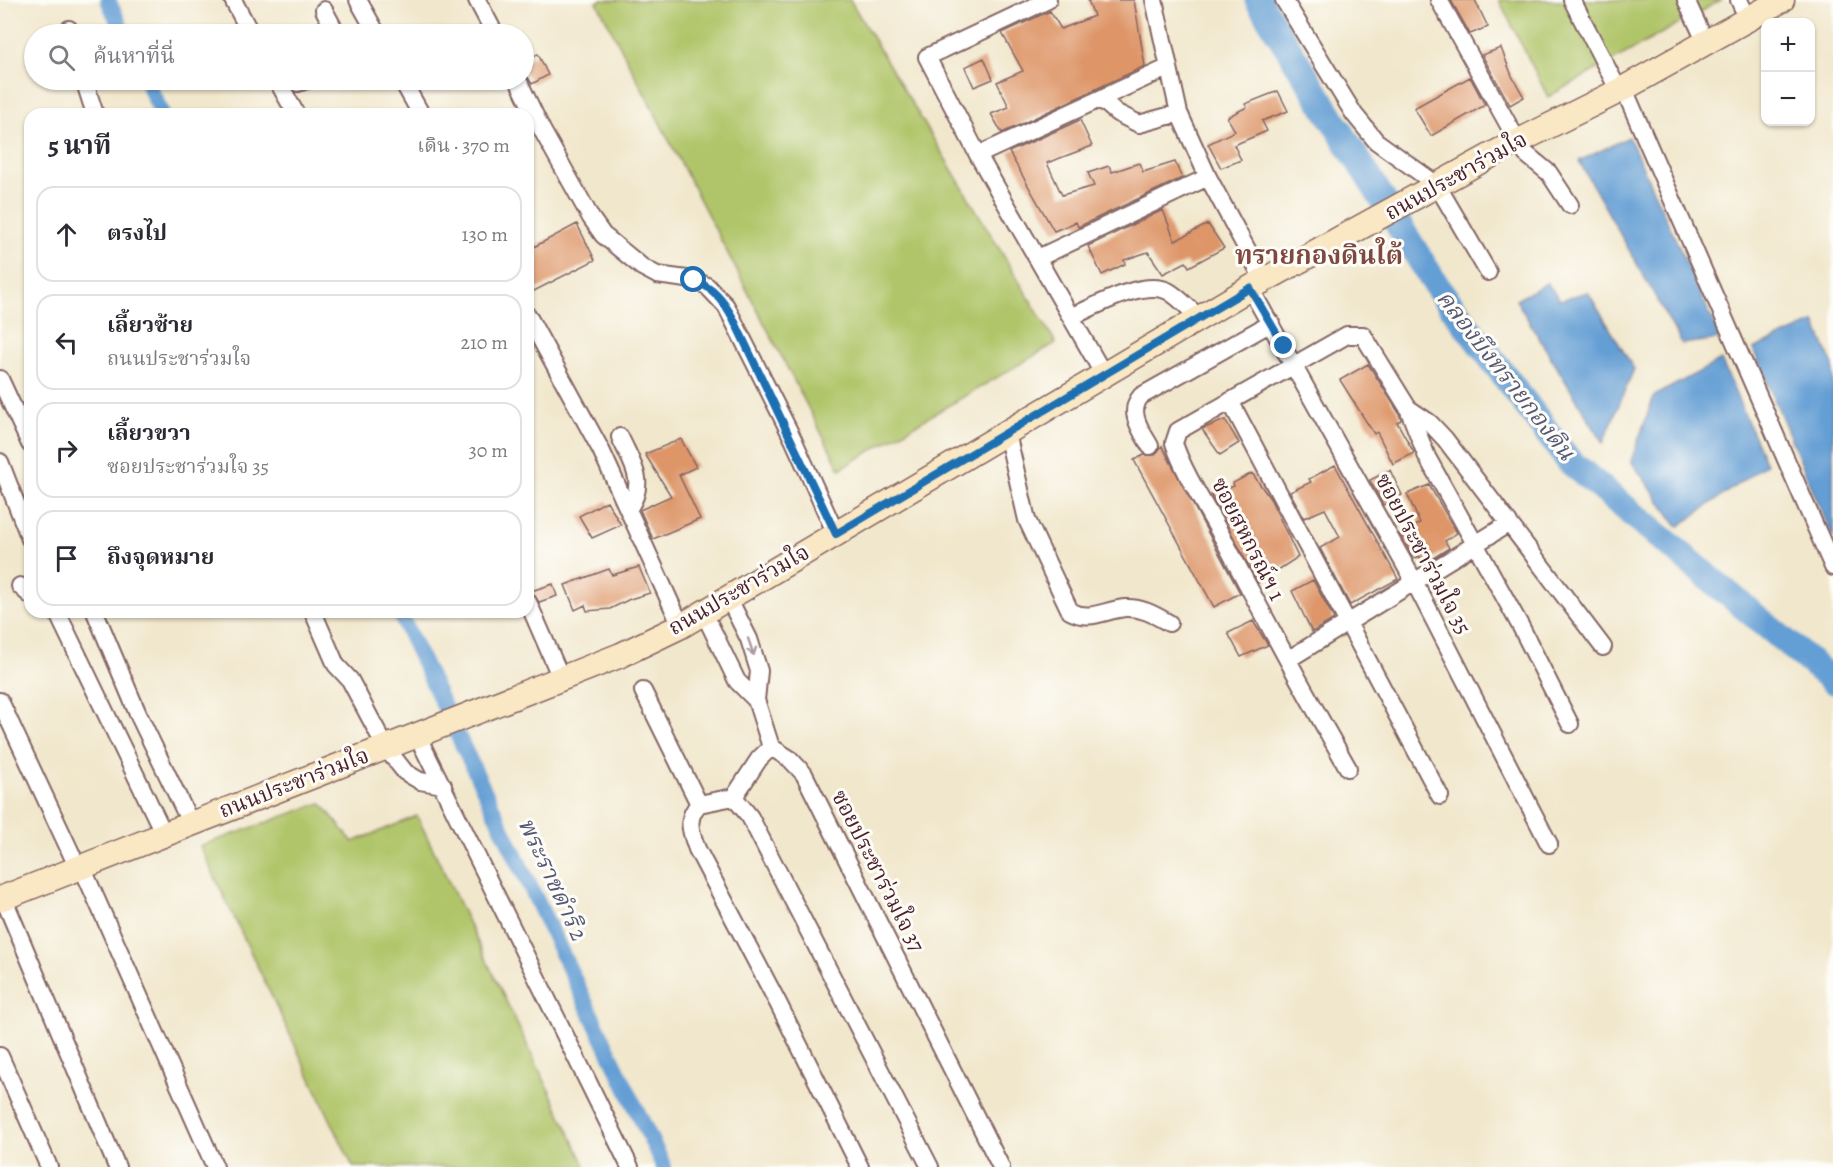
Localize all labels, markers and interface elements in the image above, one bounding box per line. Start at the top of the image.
map controls [1761,18,1815,126]
button: + [1761,18,1815,72]
search box [24,24,534,90]
icon: search [45,41,78,74]
text: ค้นหาที่นี่ [93,41,175,71]
button: − [1761,72,1815,126]
street label: ถนนประชาร่วมใจ [1379,124,1533,228]
text: 5 นาที [48,128,111,163]
text: เดิน · 370 m [417,132,510,159]
icon: ahead [50,218,83,251]
text: ตรงไป [107,218,167,248]
text: 130 m [462,221,508,248]
district label: ทรายกองดินใต้ [1235,237,1403,273]
route start [680,266,706,292]
water label: คลองบึงทรายกองดิน [1429,283,1583,467]
text: เลี้ยวซ้าย [107,310,193,340]
icon: left [50,326,83,359]
text: 210 m [460,329,508,356]
route end [1270,332,1296,358]
text: ถนนประชาร่วมใจ [107,345,251,372]
text: เลี้ยวขวา [107,418,191,448]
icon: right [50,434,83,467]
text: 30 m [468,437,508,464]
text: ซอยประชาร่วมใจ 35 [107,453,269,480]
street label: ซอยประชาร่วมใจ 35 [1368,468,1478,640]
street label: ซอยสหกรณ์ฯ 1 [1204,472,1292,606]
street label: ถนนประชาร่วมใจ [663,537,815,643]
icon: arrive [50,542,83,575]
text: ถึงจุดหมาย [107,542,214,572]
one-way arrow [747,637,758,656]
street label: ถนนประชาร่วมใจ [215,741,373,825]
street label: ซอยประชาร่วมใจ 37 [824,785,932,958]
water label: พระราชดำริ 2 [511,812,596,946]

